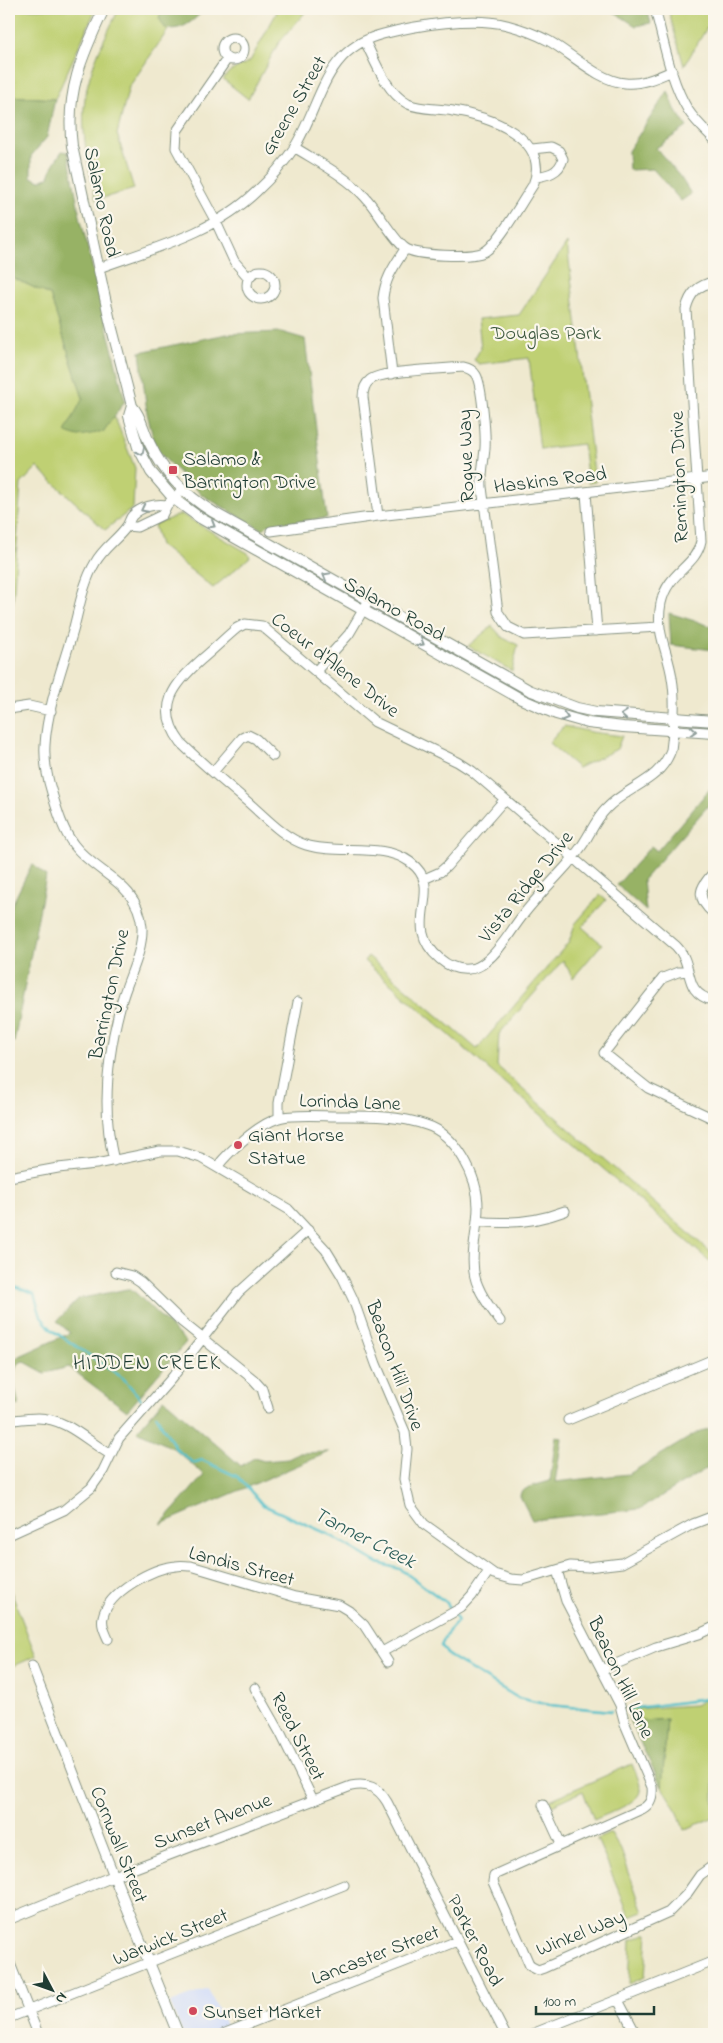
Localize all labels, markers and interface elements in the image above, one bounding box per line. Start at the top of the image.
street label: Greene Street [255,51,336,162]
street label: Salamo Road [75,145,126,260]
park label: Douglas Park [490,320,601,350]
street label: Rogue Way [451,409,485,503]
street label: Remington Drive [664,411,698,543]
place label: Salamo & Barrington Drive [182,446,316,499]
one-way arrow [135,447,145,456]
street label: Haskins Road [492,460,608,503]
marker: Salamo & Barrington Drive [167,464,179,476]
one-way arrow [140,503,149,513]
one-way arrow [207,519,216,529]
street label: Salamo Road [338,570,450,650]
one-way arrow [323,573,332,583]
street label: Coeur d'Alene Drive [264,606,405,726]
one-way arrow [416,636,425,646]
one-way arrow [620,710,628,721]
one-way arrow [561,711,569,721]
one-way arrow [690,726,698,737]
street label: Vista Ridge Drive [472,825,582,951]
street label: Barrington Drive [82,926,139,1064]
street label: Lorinda Lane [299,1087,401,1120]
place label: Giant Horse Statue [248,1122,344,1174]
marker: Giant Horse Statue [232,1139,244,1151]
street label: Beacon Hill Drive [356,1296,431,1435]
district label: HIDDEN CREEK [73,1349,221,1379]
water label: Tanner Creek [308,1500,421,1578]
street label: Landis Street [185,1539,298,1596]
street label: Beacon Hill Lane [578,1612,661,1744]
street label: Reed Street [262,1688,332,1787]
street label: Cornwall Street [81,1782,154,1908]
street label: Sunset Avenue [149,1786,276,1858]
street label: Parker Road [438,1890,509,1992]
street label: Warwick Street [109,1902,233,1975]
street label: Winkel Way [532,1903,630,1965]
street label: Lancaster Street [308,1918,444,1994]
north arrow [28,1966,78,2016]
scale bar [536,1983,653,2015]
text: N [50,1987,72,2008]
text: 100 m [543,1991,576,2013]
place label: Sunset Market [203,1999,322,2028]
marker: Sunset Market [187,2005,199,2017]

